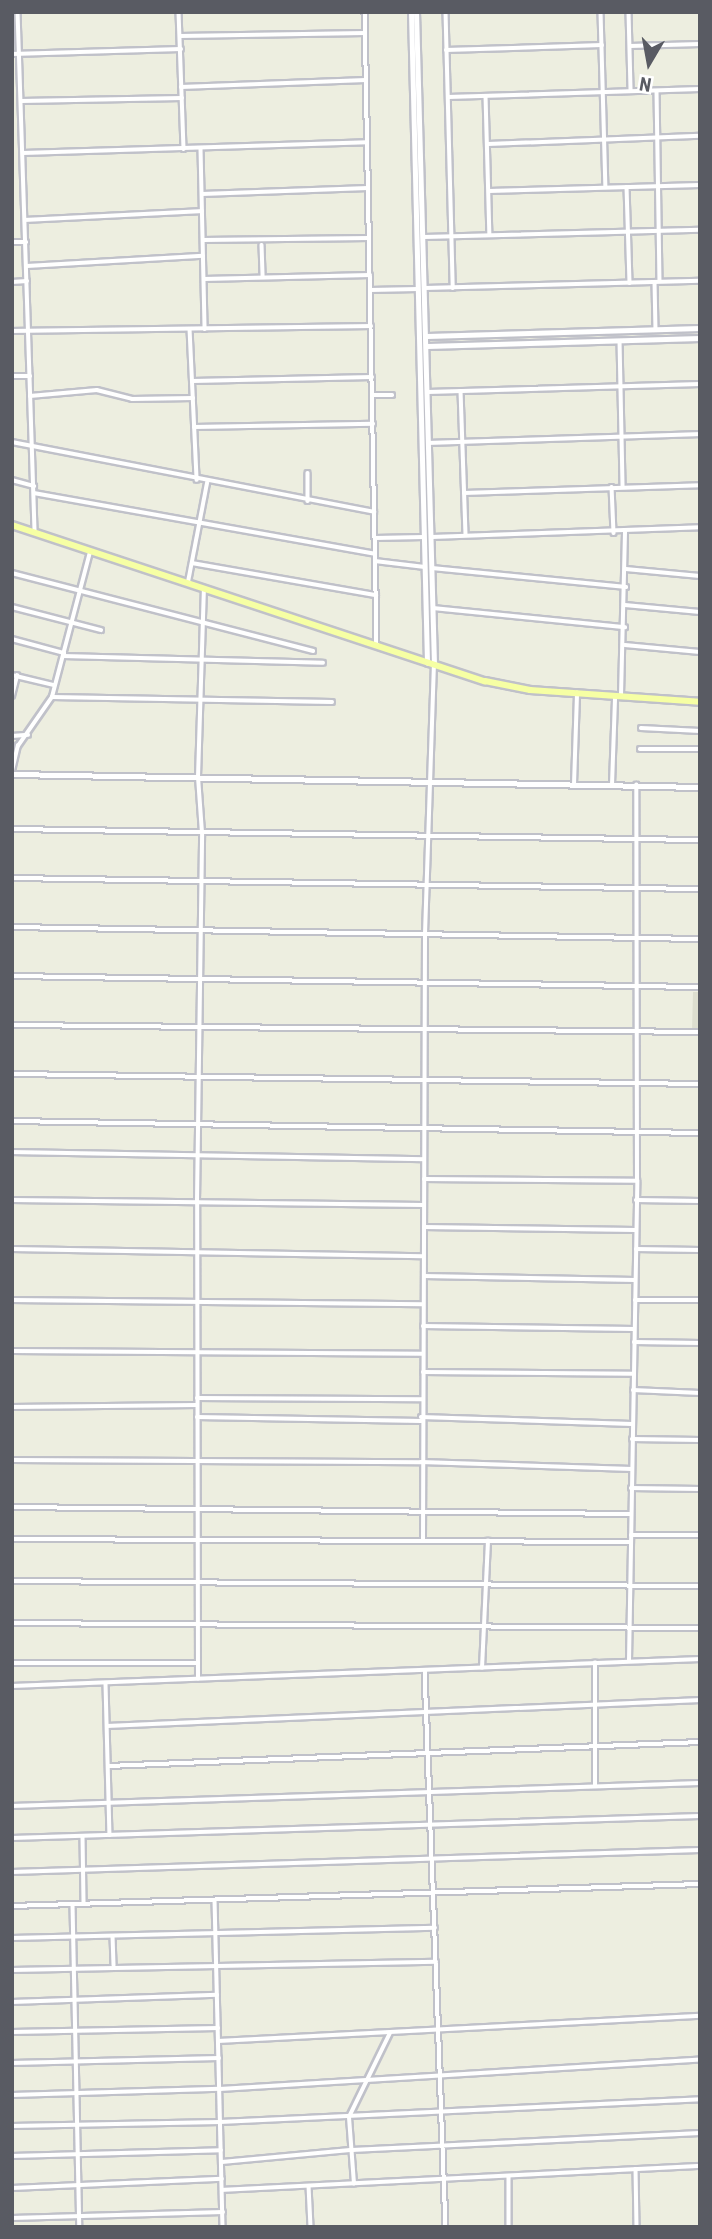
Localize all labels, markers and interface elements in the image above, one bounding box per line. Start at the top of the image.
north arrow [614,28,684,98]
text: N [638,72,653,97]

